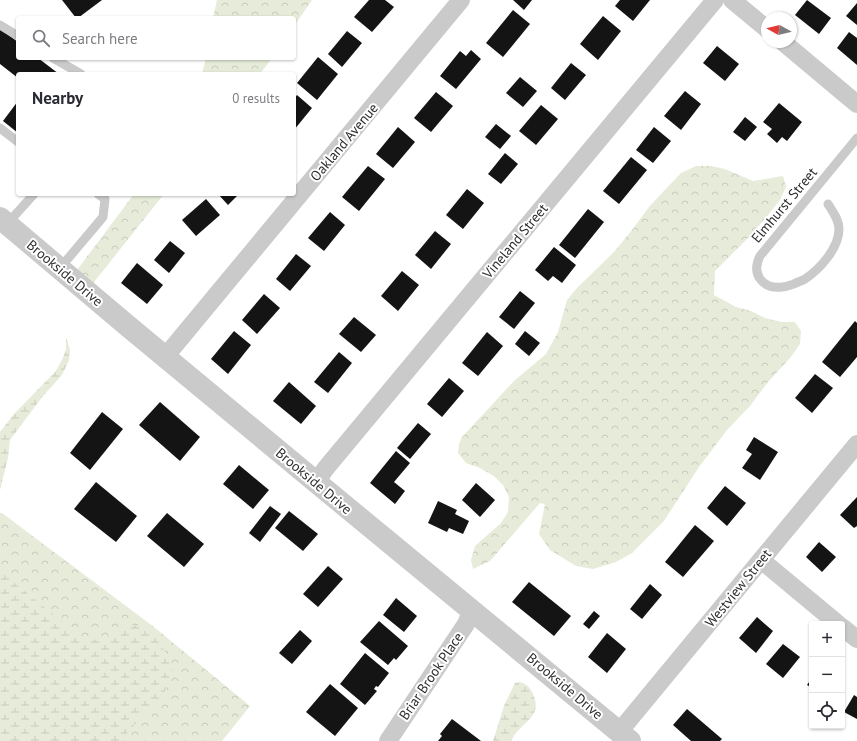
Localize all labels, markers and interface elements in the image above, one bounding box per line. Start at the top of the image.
north arrow [761,12,797,48]
search box [16,16,296,60]
icon: search [30,27,52,49]
text: Search here [62,29,138,48]
text: Nearby [32,87,83,109]
text: 0 results [232,90,280,107]
street label: Oakland Avenue [306,99,382,185]
street label: Elmhurst Street [747,163,821,246]
street label: Vineland Street [478,200,552,283]
street label: Brookside Drive [23,236,107,310]
street label: Brookside Drive [272,444,356,518]
street label: Westview Street [701,545,775,631]
map controls [809,621,845,729]
button: + [809,621,845,657]
street label: Briar Brook Place [395,629,467,723]
street label: Brookside Drive [523,649,607,723]
button: − [809,657,845,693]
button: locate [809,693,845,729]

